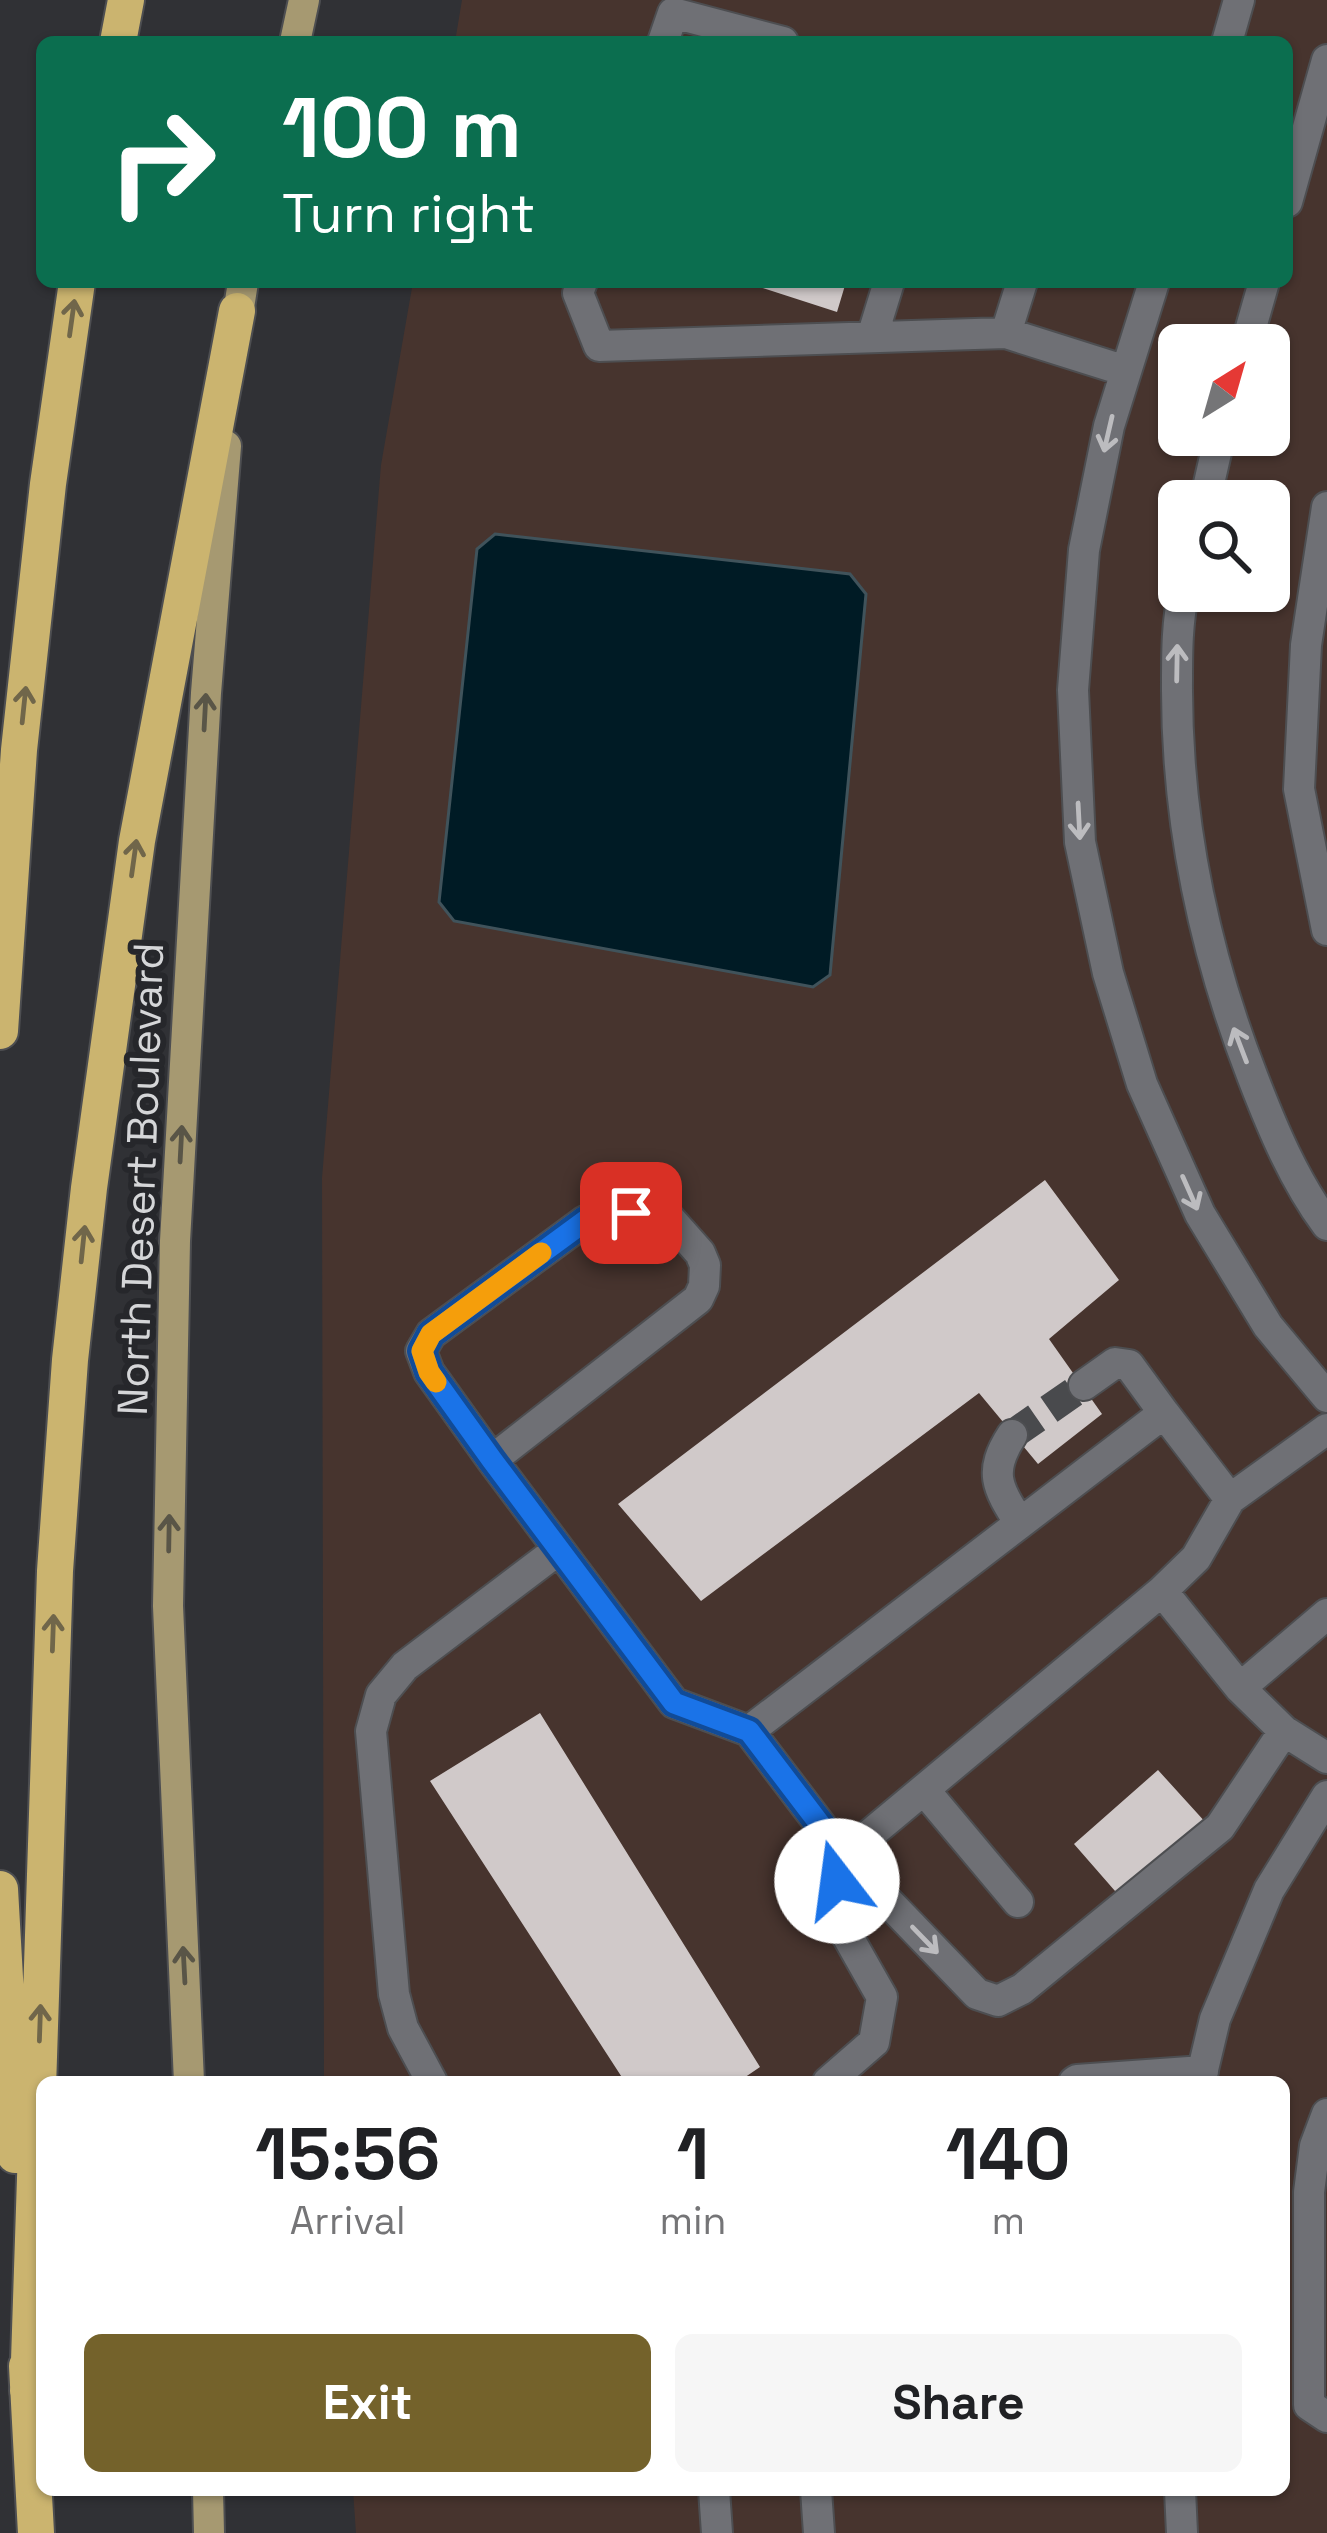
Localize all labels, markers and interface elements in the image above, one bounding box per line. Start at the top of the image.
text: 100 m [282,74,522,182]
icon: right [84,84,240,240]
text: Turn right [282,179,535,248]
one-way arrow [61,300,84,339]
north arrow [1158,324,1290,456]
map controls [1158,324,1290,612]
one-way arrow [1096,414,1118,452]
button: search [1158,480,1290,612]
one-way arrow [1166,644,1188,683]
one-way arrow [13,687,36,726]
one-way arrow [194,693,217,732]
one-way arrow [1068,801,1091,840]
one-way arrow [123,839,146,878]
street label: North Desert Boulevard [106,942,175,1416]
one-way arrow [1228,1028,1250,1065]
one-way arrow [170,1125,193,1164]
pin [580,1162,682,1264]
one-way arrow [1180,1174,1202,1210]
icon: arrive [598,1180,664,1246]
one-way arrow [72,1225,95,1264]
one-way arrow [158,1514,181,1553]
one-way arrow [41,1614,64,1653]
position arrow [774,1818,900,1944]
one-way arrow [910,1925,939,1954]
one-way arrow [172,1946,195,1985]
one-way arrow [29,2004,52,2043]
text: 15:56 [255,2108,440,2200]
text: 1 [677,2108,709,2200]
text: 140 [946,2108,1071,2200]
text: Arrival [290,2196,406,2245]
text: min [659,2196,726,2245]
text: m [991,2196,1025,2245]
button: Exit [84,2334,651,2472]
button: Share [675,2334,1242,2472]

